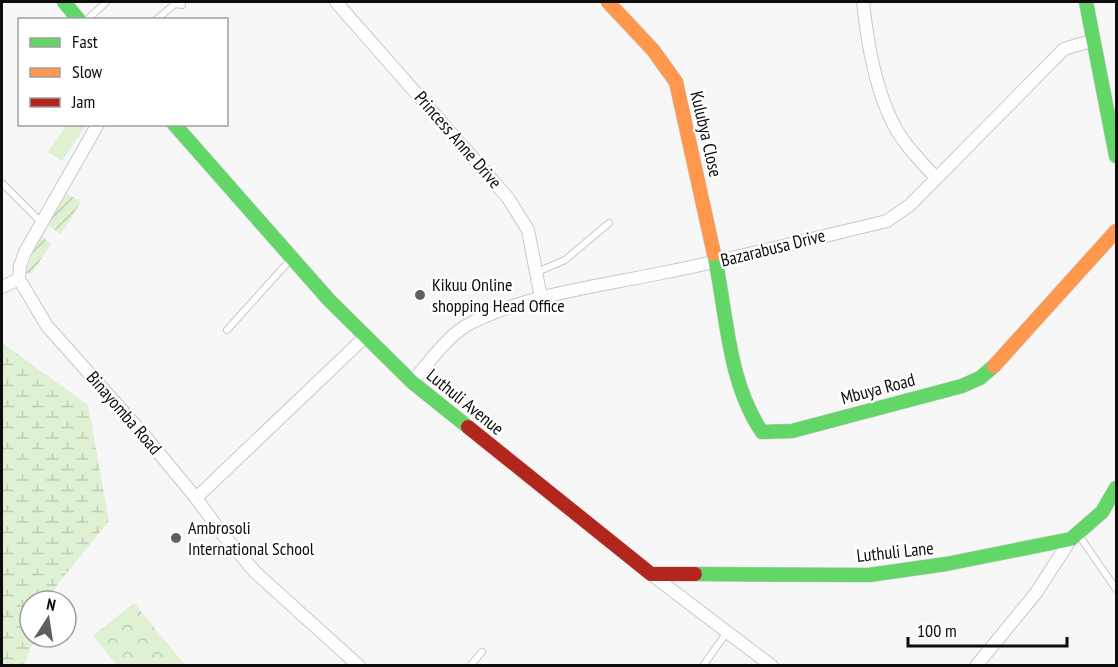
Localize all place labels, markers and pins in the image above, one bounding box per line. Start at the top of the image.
place label: Kikuu Online shopping Head Office [432,273,565,317]
marker: Kikuu Online shopping Head Office [413,288,427,302]
place label: Ambrosoli International School [188,516,315,560]
marker: Ambrosoli International School [169,531,183,545]

